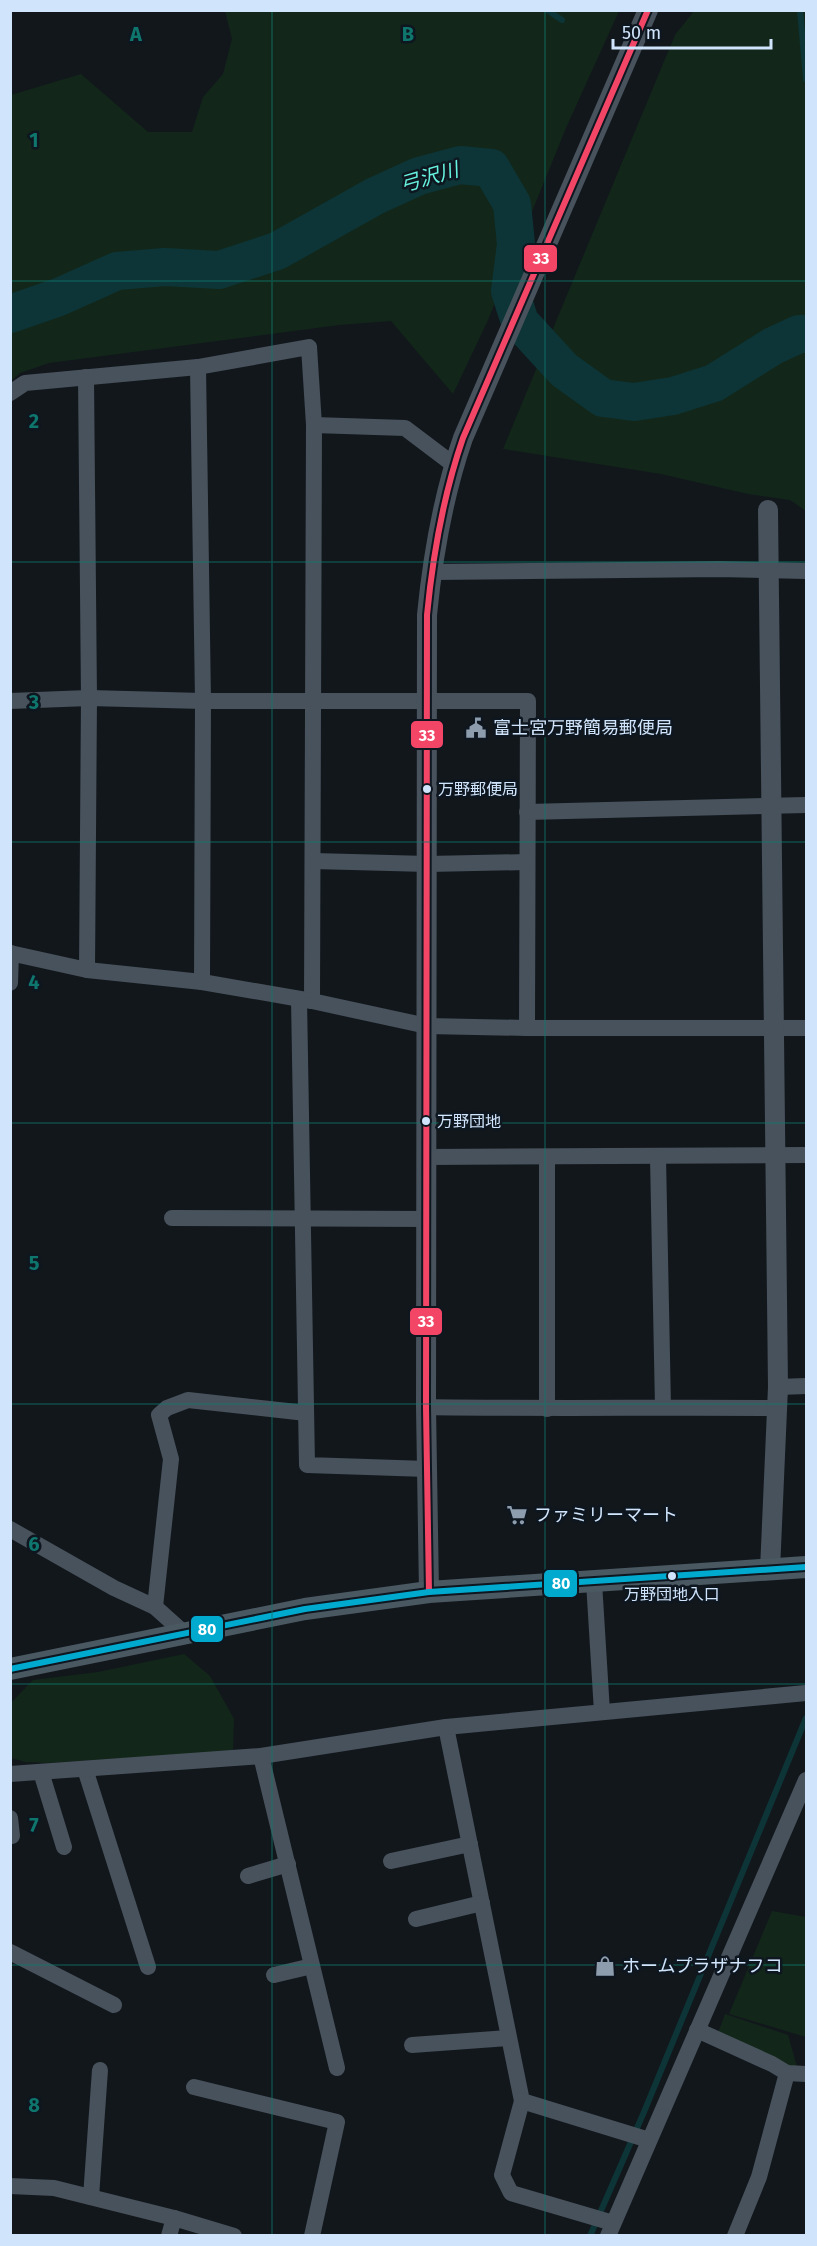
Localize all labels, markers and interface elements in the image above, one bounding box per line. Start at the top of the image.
scale bar [613,12,770,50]
text: A [129,22,143,46]
text: B [402,22,414,46]
text: 50 m [622,22,661,44]
text: 1 [29,128,39,152]
water label: 弓沢川 [397,157,463,197]
line badge: 33 [523,244,558,273]
text: 33 [532,249,549,268]
text: 2 [29,409,39,433]
text: 3 [28,690,39,714]
public building icon: 富士宮万野簡易郵便局 [464,716,488,740]
place label: 富士宮万野簡易郵便局 [493,717,673,739]
line badge: 33 [410,720,444,749]
text: 33 [418,726,435,745]
place label: 万野郵便局 [438,780,518,799]
marker: 万野郵便局 [421,783,433,795]
text: 4 [28,970,40,994]
place label: 万野団地 [437,1112,501,1131]
marker: 万野団地 [420,1115,432,1127]
text: 5 [29,1251,40,1275]
line badge: 33 [409,1307,443,1336]
text: 33 [417,1312,434,1331]
supermarket icon: ファミリーマート [505,1503,529,1527]
place label: ファミリーマート [534,1504,678,1526]
text: 6 [28,1532,40,1556]
line badge: 80 [543,1569,578,1598]
marker: 万野団地入口 [666,1570,678,1582]
text: 80 [552,1574,570,1593]
place label: 万野団地入口 [624,1585,720,1604]
line badge: 80 [190,1615,224,1643]
text: 80 [198,1620,216,1639]
text: 7 [29,1813,39,1837]
shop icon: ホームプラザナフコ [593,1954,617,1978]
place label: ホームプラザナフコ [622,1955,782,1977]
text: 8 [28,2093,40,2117]

